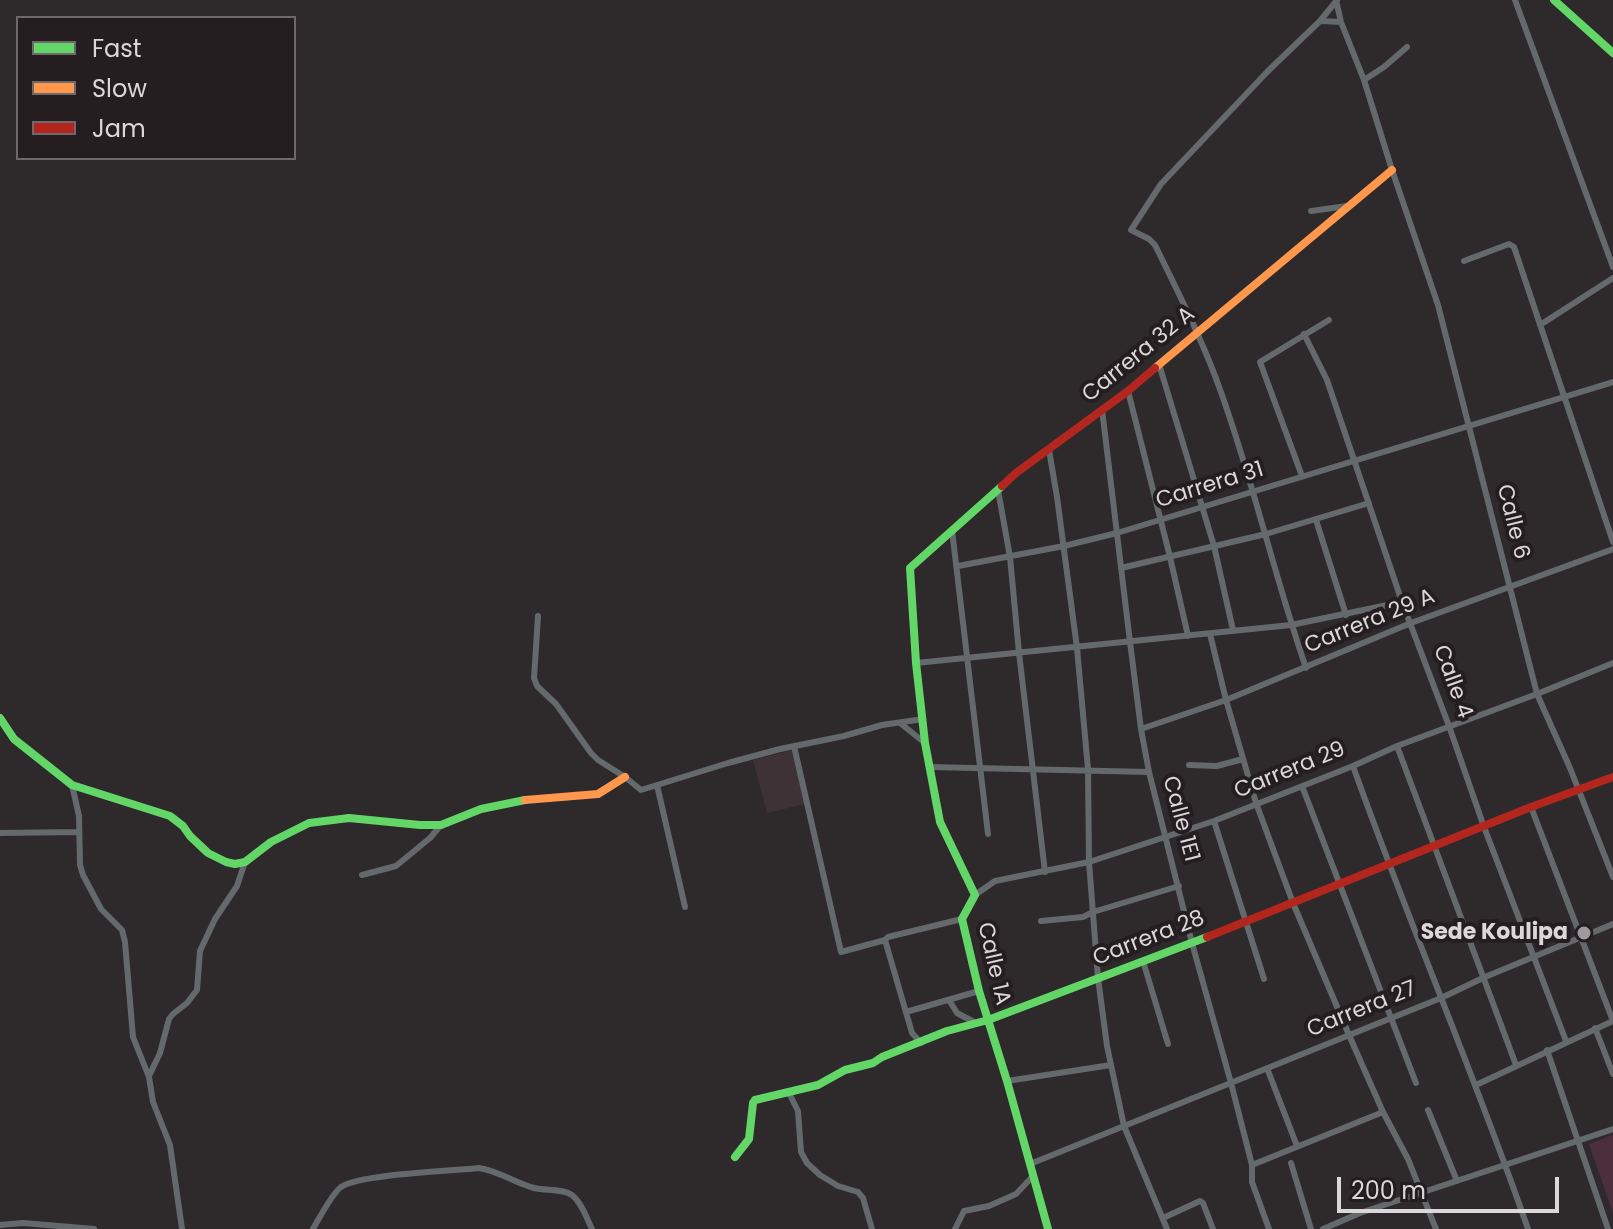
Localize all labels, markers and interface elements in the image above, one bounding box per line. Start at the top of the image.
legend [16,16,296,160]
text: Fast [92,32,142,65]
text: Slow [92,72,147,105]
text: Jam [92,112,146,145]
street label: Carrera 32 A [1077,302,1201,408]
street label: Carrera 31 [1153,457,1267,515]
street label: Calle 6 [1490,482,1534,562]
street label: Carrera 29 A [1301,584,1439,660]
street label: Calle 4 [1427,642,1477,722]
street label: Carrera 29 [1231,737,1349,805]
street label: Calle 1E1 [1156,773,1204,865]
street label: Carrera 28 [1089,906,1209,972]
street label: Calle 1A [971,920,1015,1008]
place label: Sede Koulipa [1421,920,1568,946]
marker: Sede Koulipa [1575,924,1593,942]
street label: Carrera 27 [1304,976,1420,1044]
scale bar [1341,1161,1563,1211]
text: 200 m [1351,1174,1426,1207]

